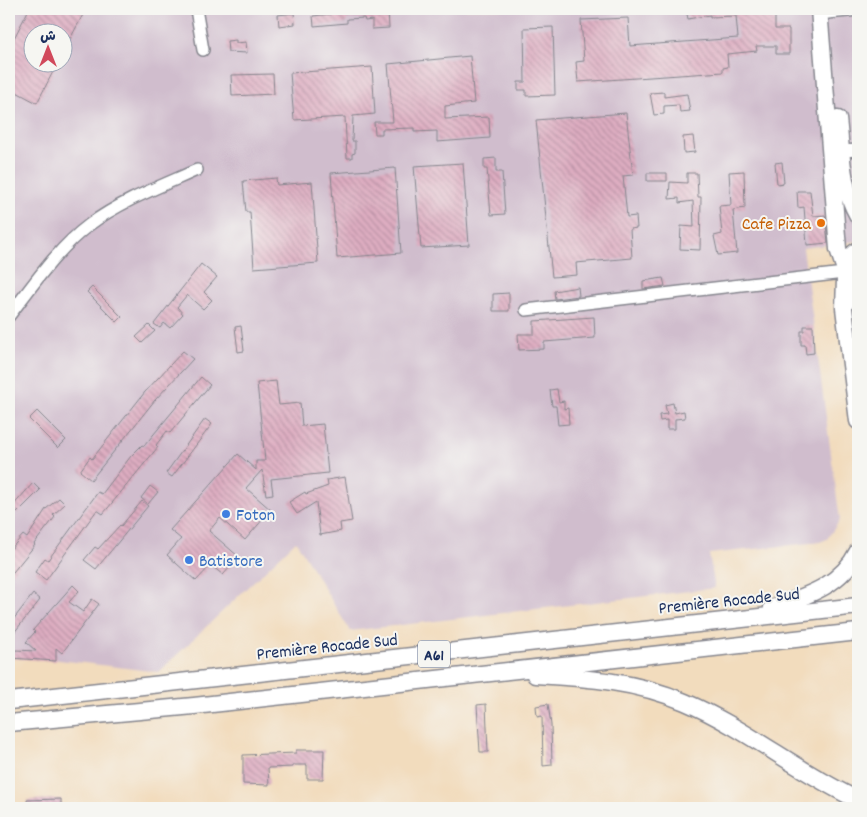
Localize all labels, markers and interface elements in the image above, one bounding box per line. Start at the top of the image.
north arrow [22,22,72,72]
text: ش [40,27,56,47]
place label: Cafe Pizza [742,213,812,238]
marker: Cafe Pizza [815,217,827,229]
place label: Foton [236,504,275,529]
marker: Foton [220,508,232,520]
place label: Batistore [199,550,263,575]
marker: Batistore [183,554,195,566]
street label: Première Rocade Sud [657,583,801,622]
street label: Première Rocade Sud [255,629,399,668]
road number: A61 [418,641,450,668]

